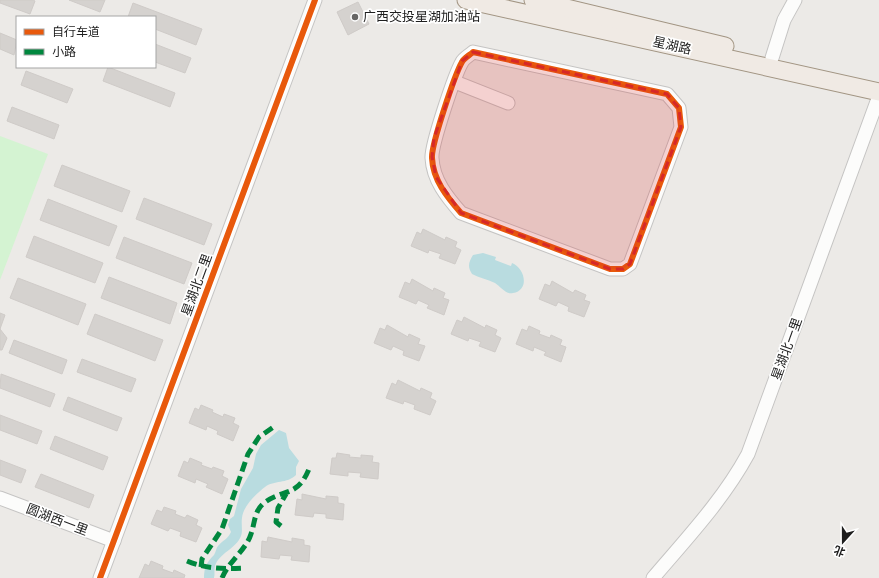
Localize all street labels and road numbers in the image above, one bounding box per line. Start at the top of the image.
street label: 星湖路 [651,34,693,58]
street label: 星湖北二里 [178,252,216,318]
street label: 星湖北一里 [768,316,806,382]
street label: 圆湖西一里 [24,501,90,539]

